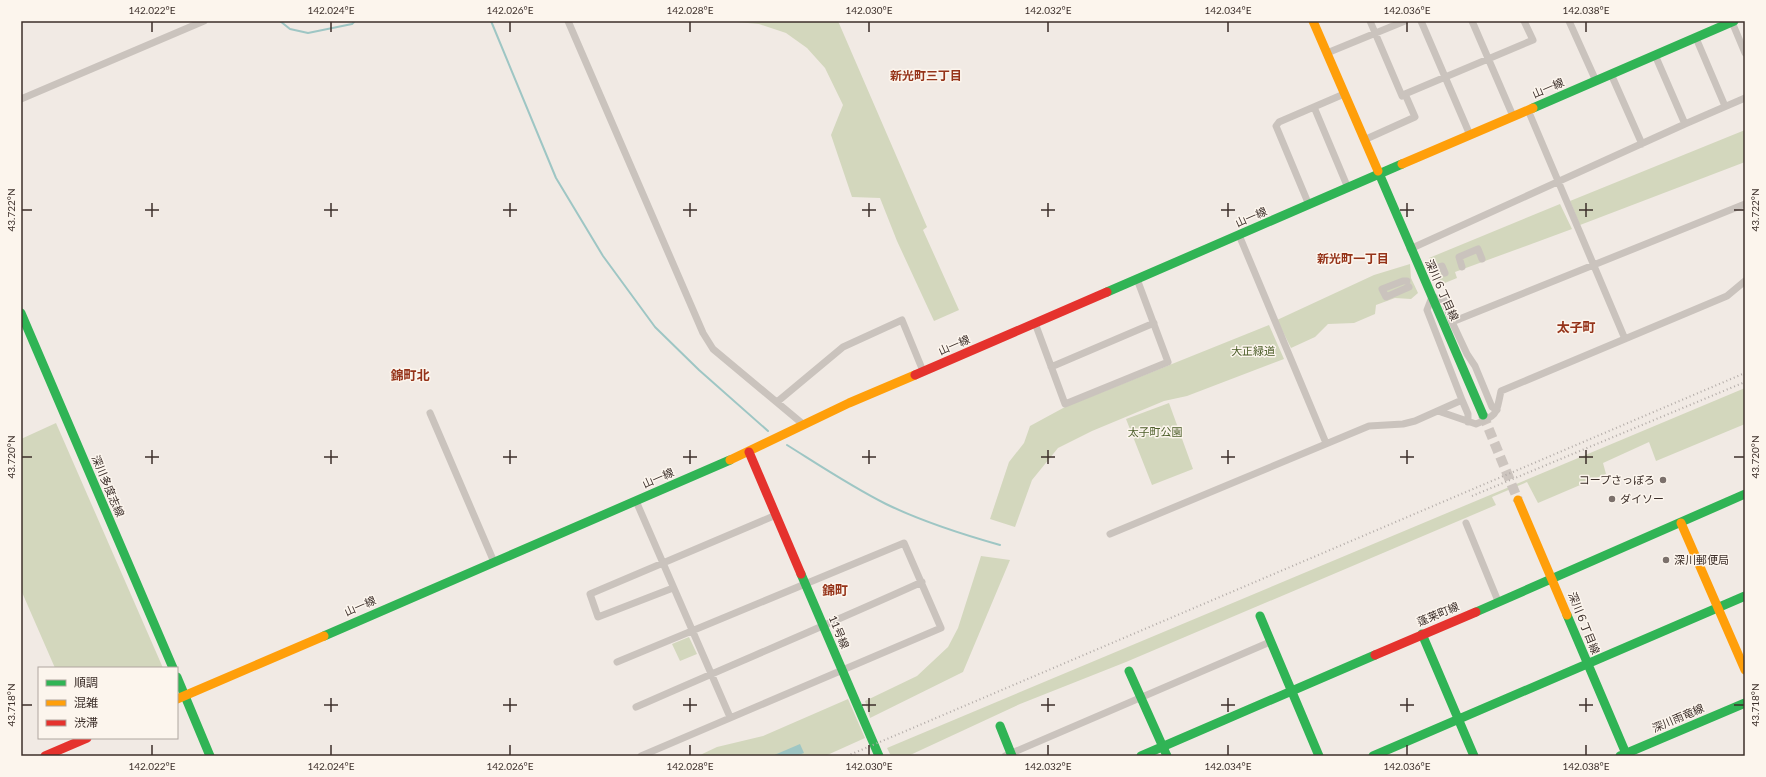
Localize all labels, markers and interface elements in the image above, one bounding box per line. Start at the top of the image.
text: 142.022°E [128,4,176,16]
text: 142.024°E [307,4,355,16]
text: 142.026°E [486,4,534,16]
text: 142.028°E [666,4,714,16]
text: 142.030°E [845,4,893,16]
text: 142.032°E [1024,4,1072,16]
text: 142.034°E [1204,4,1252,16]
text: 142.036°E [1383,4,1431,16]
text: 142.038°E [1562,4,1610,16]
district label: 新光町三丁目 [890,68,962,83]
street label: 山一線 [1530,75,1566,100]
text: 43.722°N [5,188,17,232]
text: 43.722°N [1749,188,1761,232]
street label: 山一線 [1233,204,1269,229]
district label: 新光町一丁目 [1317,251,1389,266]
street label: 深川６丁目線 [1423,257,1462,323]
district label: 太子町 [1556,319,1596,335]
street label: 山一線 [936,332,972,357]
park label: 大正緑道 [1231,344,1275,357]
district label: 錦町北 [390,367,430,383]
park label: 太子町公園 [1128,425,1183,438]
text: 43.720°N [5,435,17,479]
text: 43.720°N [1749,435,1761,479]
street label: 深川多度志線 [90,453,127,519]
street label: 山一線 [640,465,676,490]
place label: コープさっぽろ [1579,473,1655,486]
marker: コープさっぽろ [1658,475,1668,485]
place label: ダイソー [1620,492,1664,505]
marker: ダイソー [1607,494,1617,504]
place label: 深川郵便局 [1674,553,1729,566]
marker: 深川郵便局 [1661,555,1671,565]
district label: 錦町 [822,582,848,598]
street label: 深川６丁目線 [1566,590,1603,656]
street label: 山一線 [342,593,378,618]
street label: 蓬莱町線 [1415,599,1461,628]
street label: 11号線 [827,613,852,650]
legend [38,667,178,739]
text: 順調 [74,675,98,690]
text: 43.718°N [5,683,17,727]
text: 43.718°N [1749,683,1761,727]
text: 混雑 [74,695,98,710]
street label: 深川雨竜線 [1650,701,1706,734]
text: 渋滞 [74,715,98,730]
text: 142.022°E [128,760,176,772]
text: 142.024°E [307,760,355,772]
text: 142.026°E [486,760,534,772]
text: 142.028°E [666,760,714,772]
text: 142.030°E [845,760,893,772]
text: 142.032°E [1024,760,1072,772]
text: 142.034°E [1204,760,1252,772]
text: 142.036°E [1383,760,1431,772]
text: 142.038°E [1562,760,1610,772]

